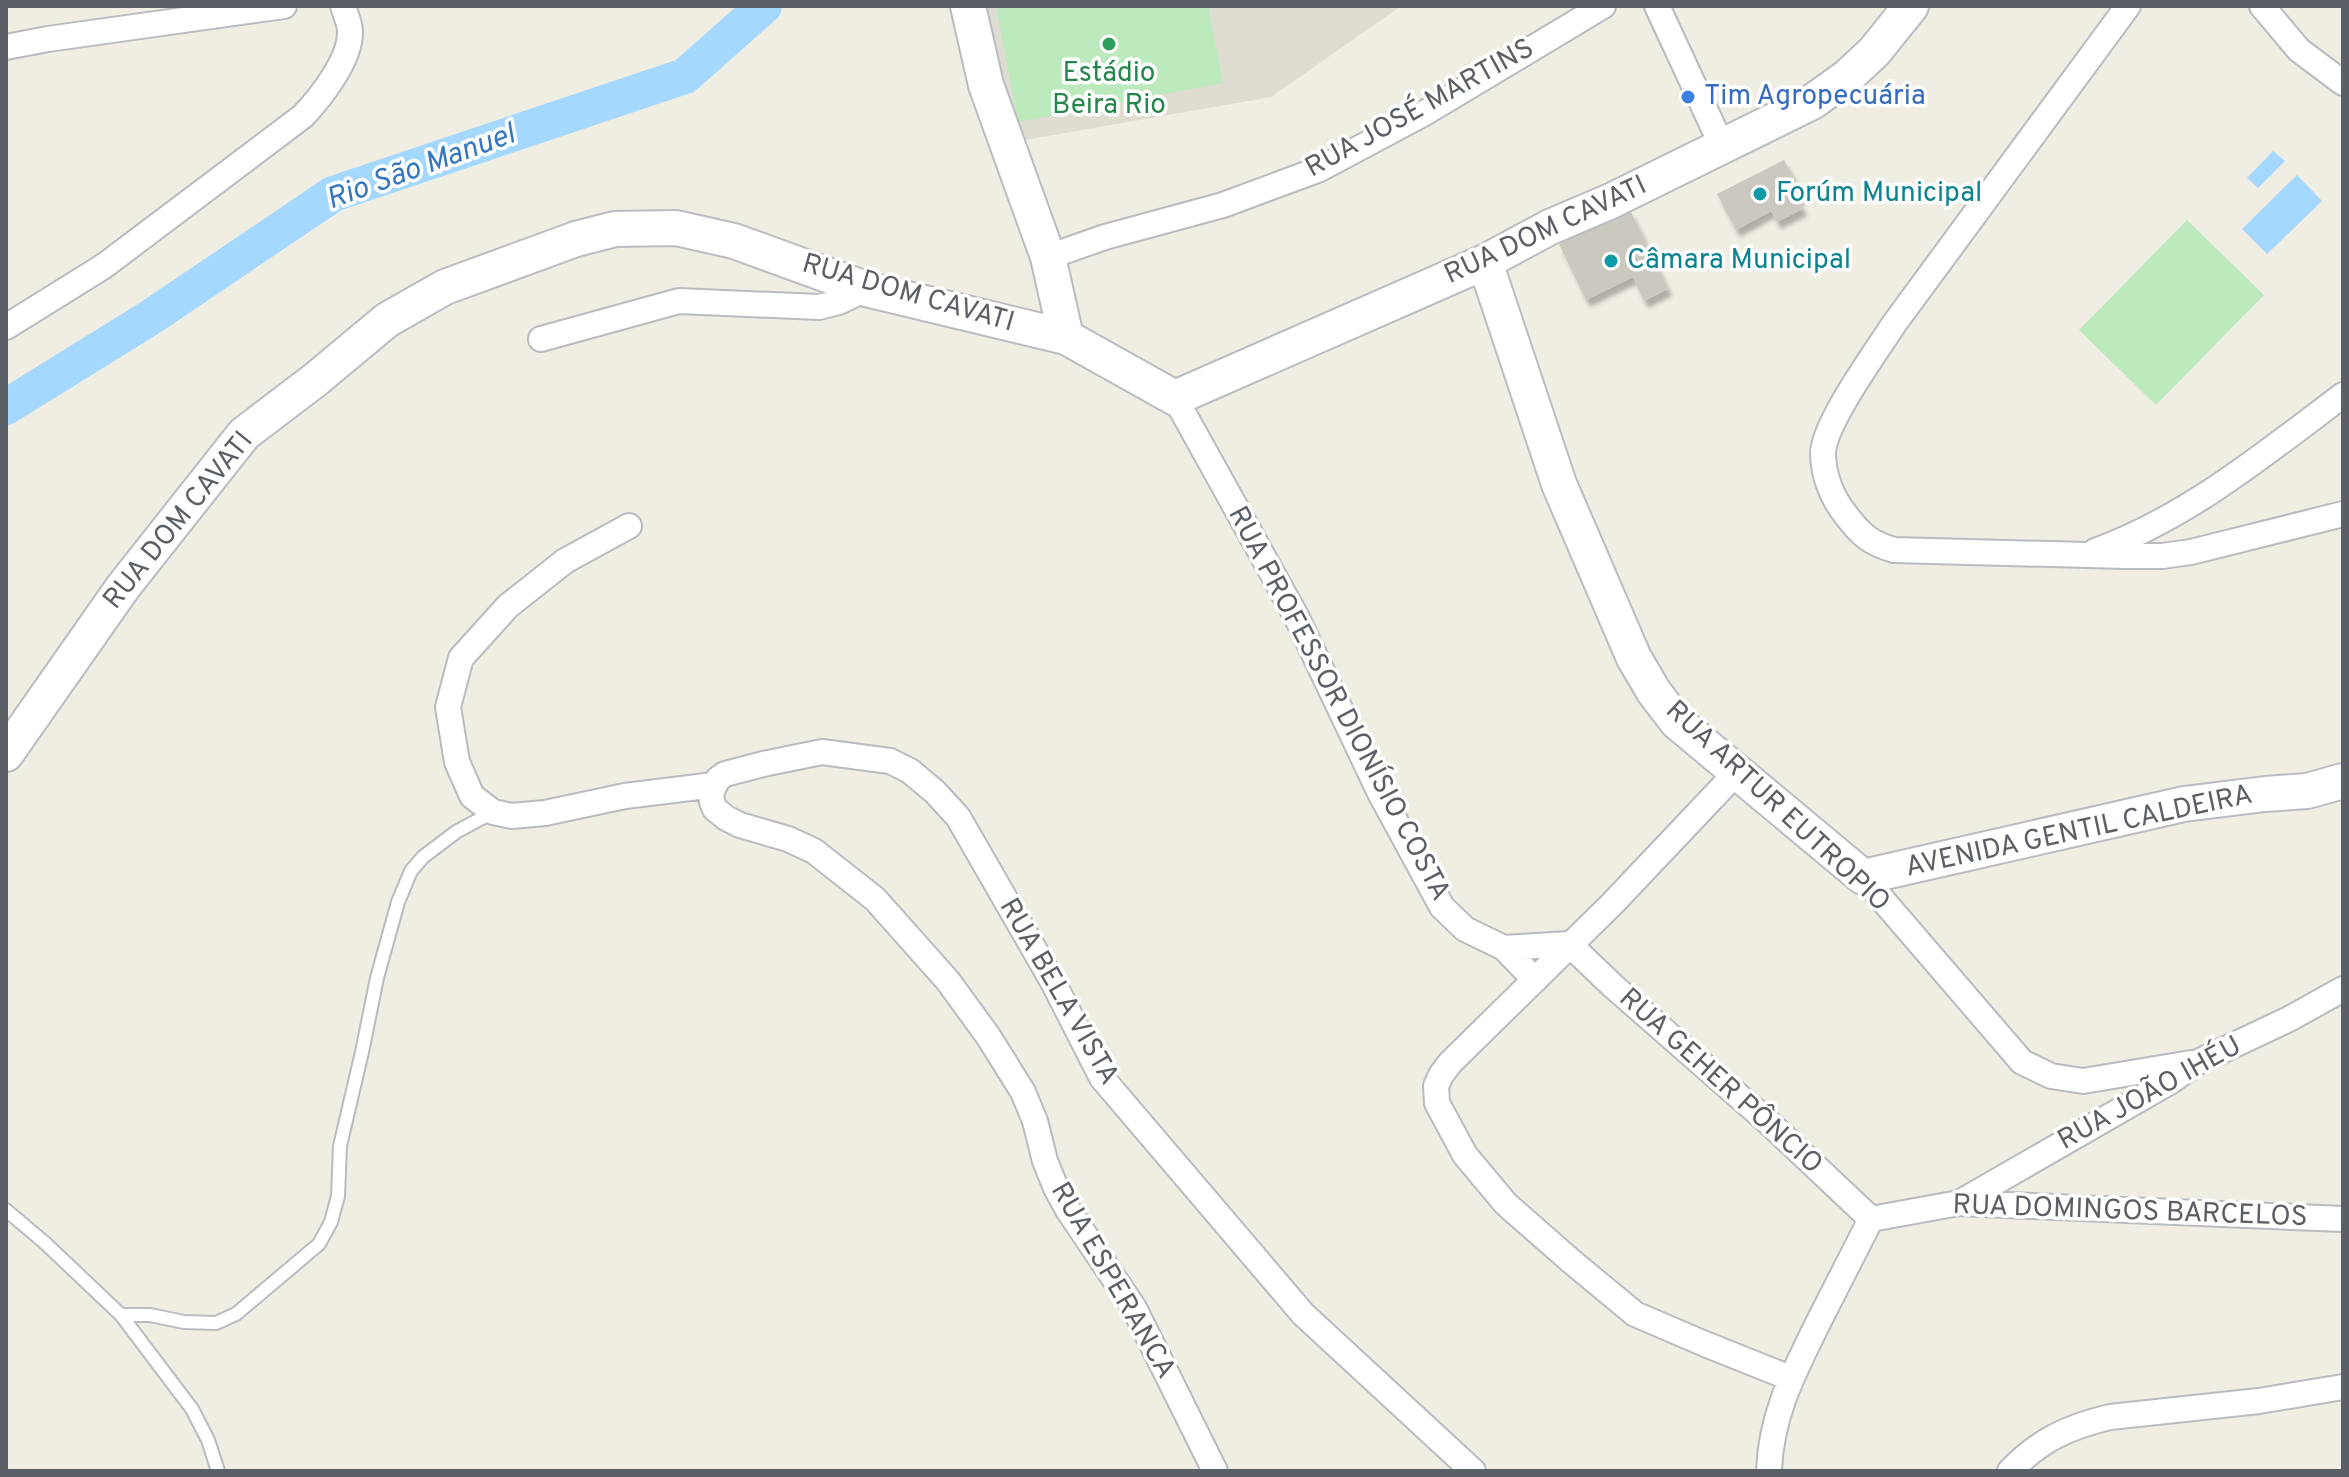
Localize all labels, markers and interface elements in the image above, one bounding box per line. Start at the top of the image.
street label: RUA JOSÉ MARTINS [1298,29,1541,187]
marker: Estádio Beira Rio [1100,35,1118,53]
place label: Estádio Beira Rio [1052,56,1166,124]
place label: Tim Agropecuária [1704,79,1926,115]
marker: Tim Agropecuária [1679,88,1697,106]
water label: Rio São Manuel [321,116,522,219]
street label: RUA DOM CAVATI [1439,168,1653,294]
place label: Forúm Municipal [1776,176,1982,212]
marker: Forúm Municipal [1751,185,1769,203]
place label: Câmara Municipal [1627,243,1851,279]
street label: RUA DOM CAVATI [798,246,1018,342]
marker: Câmara Municipal [1602,252,1620,270]
street label: RUA DOM CAVATI [96,424,262,618]
street label: RUA PROFESSOR DIONÍSIO COSTA [1218,500,1459,907]
street label: RUA ARTUR EUTROPIO [1657,693,1897,921]
street label: AVENIDA GENTIL CALDEIRA [1902,778,2256,886]
street label: RUA BELA VISTA [990,892,1126,1092]
street label: RUA GEHER PÔNCIO [1611,980,1831,1183]
street label: RUA JOÃO IHÉU [2051,1027,2248,1159]
street label: RUA ESPERANCA [1041,1176,1183,1386]
street label: RUA DOMINGOS BARCELOS [1952,1188,2308,1236]

